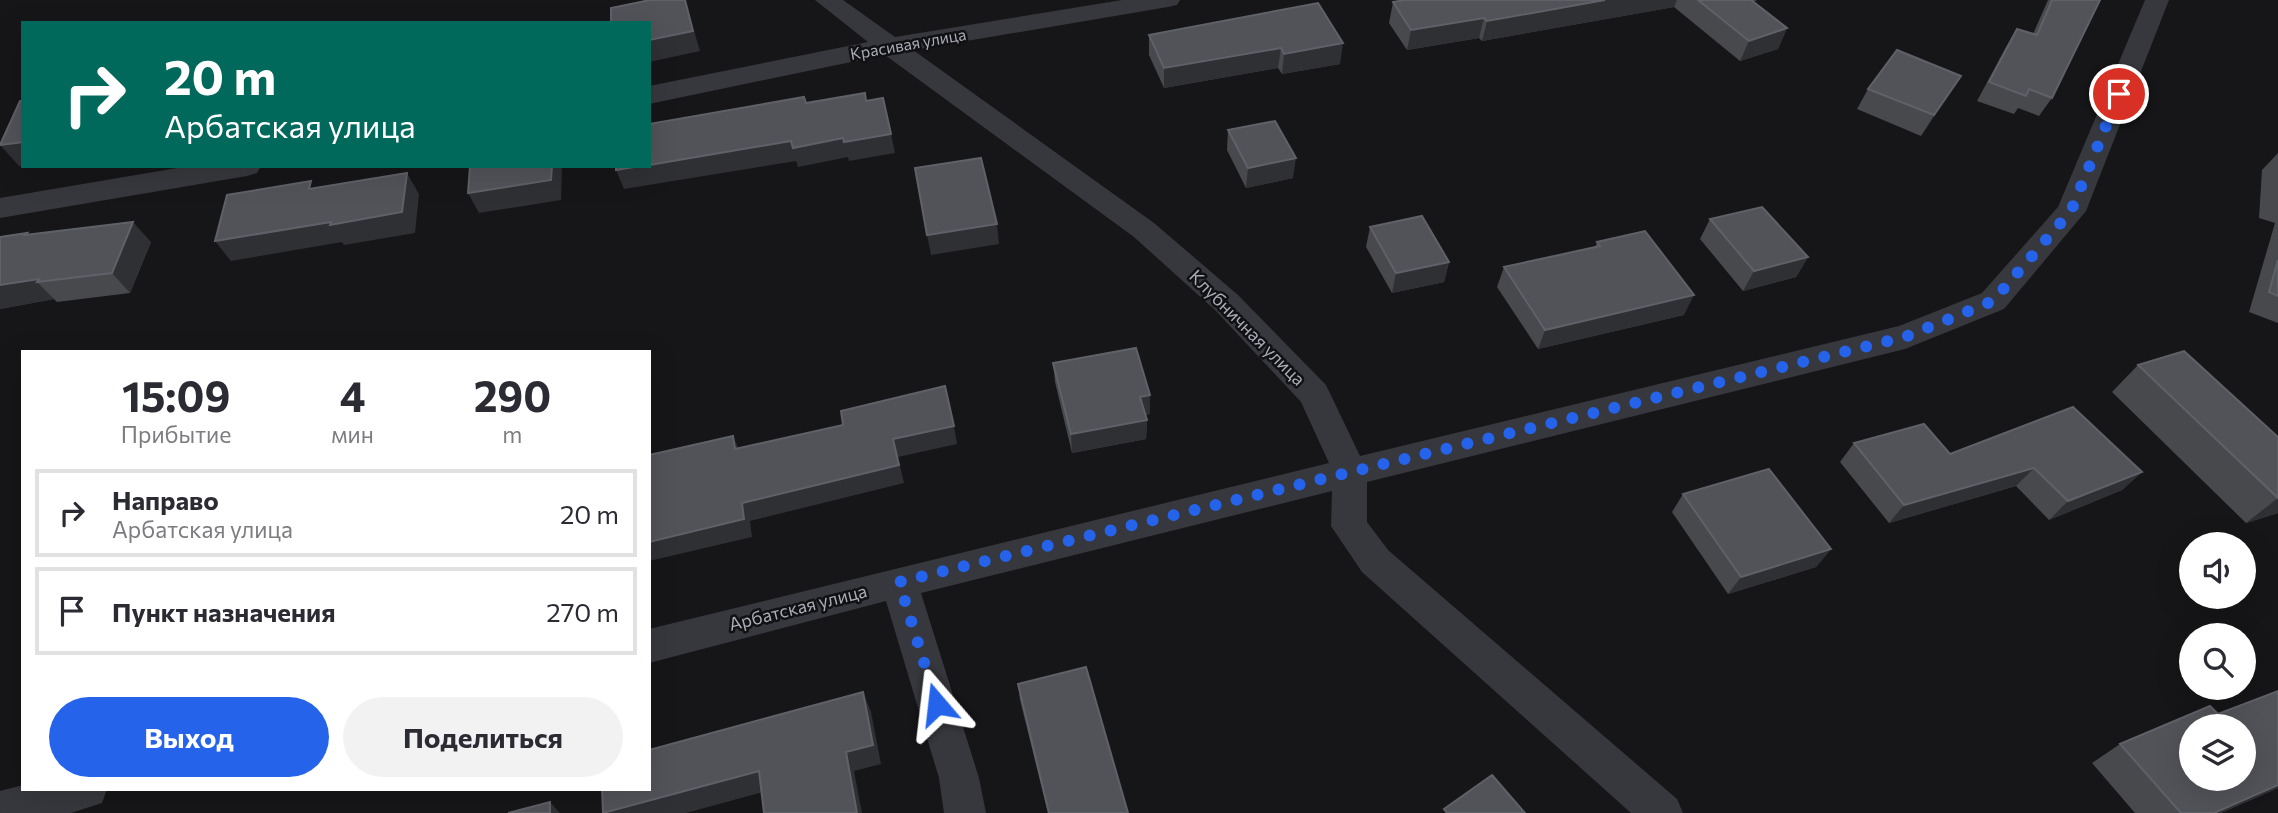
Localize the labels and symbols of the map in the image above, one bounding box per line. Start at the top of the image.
street label: Красивая улица [848,24,967,63]
pin [2089,64,2149,124]
street label: Клубничная улица [1185,265,1310,390]
street label: Арбатская улица [726,579,869,635]
position arrow [900,667,974,741]

